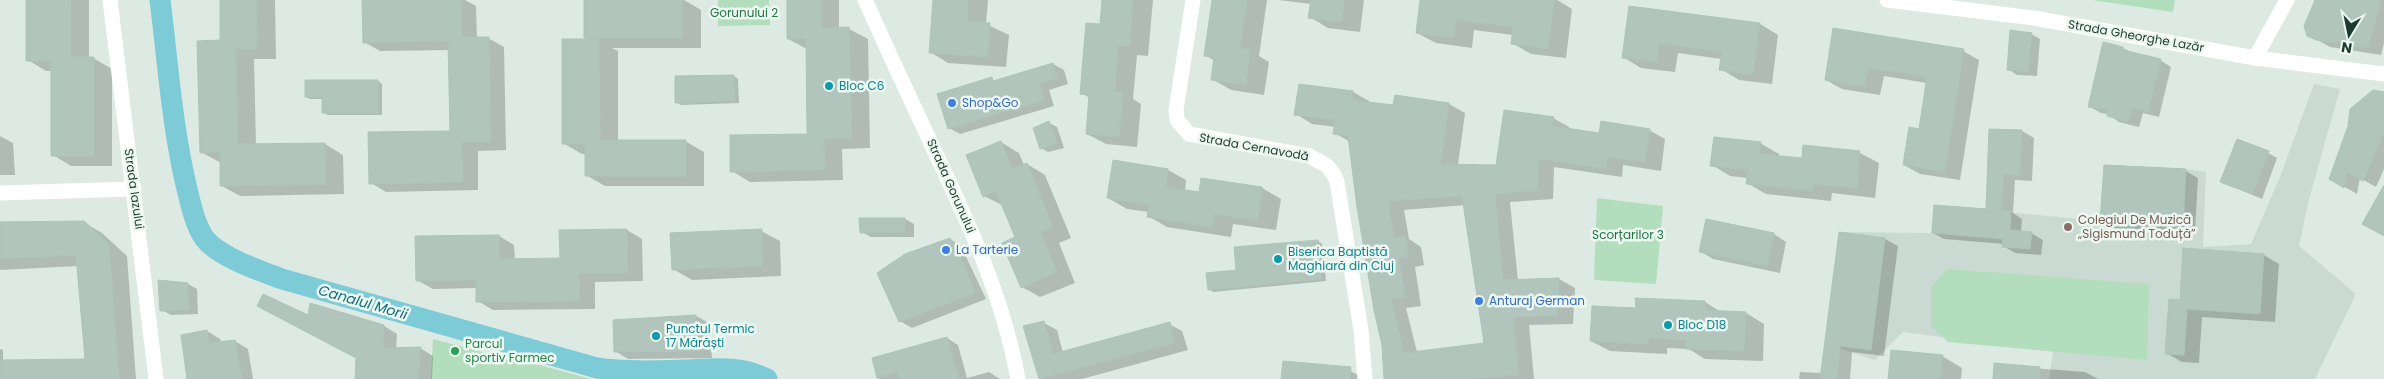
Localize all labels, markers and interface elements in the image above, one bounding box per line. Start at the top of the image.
park label: Gorunului 2 [710,4,778,21]
north arrow [2324,10,2374,60]
street label: Strada Gheorghe Lazăr [2067,15,2206,56]
text: N [2340,37,2354,59]
place label: Bloc C6 [839,77,884,94]
marker: Bloc C6 [823,80,835,92]
place label: Shop&Go [962,94,1019,111]
marker: Shop&Go [946,97,958,109]
street label: Strada Cernavodă [1198,128,1310,165]
street label: Strada Gorunului [923,136,980,236]
street label: Strada Iazului [120,148,149,230]
place label: Colegiul De Muzică „Sigismund Toduță” [2077,211,2196,242]
marker: Colegiul De Muzică „Sigismund Toduță” [2062,221,2074,233]
park label: Scorțarilor 3 [1592,226,1664,243]
place label: La Tarterie [956,241,1018,258]
place label: Biserica Baptistă Maghiară din Cluj [1288,243,1394,274]
marker: La Tarterie [940,244,952,256]
marker: Biserica Baptistă Maghiară din Cluj [1272,253,1284,265]
water label: Canalul Morii [316,280,410,324]
place label: Anturaj German [1489,292,1585,309]
marker: Anturaj German [1473,295,1485,307]
place label: Bloc D18 [1678,316,1726,333]
marker: Bloc D18 [1662,319,1674,331]
place label: Punctul Termic 17 Mărăști [666,320,755,351]
marker: Punctul Termic 17 Mărăști [650,330,662,342]
place label: Parcul sportiv Farmec [465,335,555,366]
marker: Parcul sportiv Farmec [449,345,461,357]

